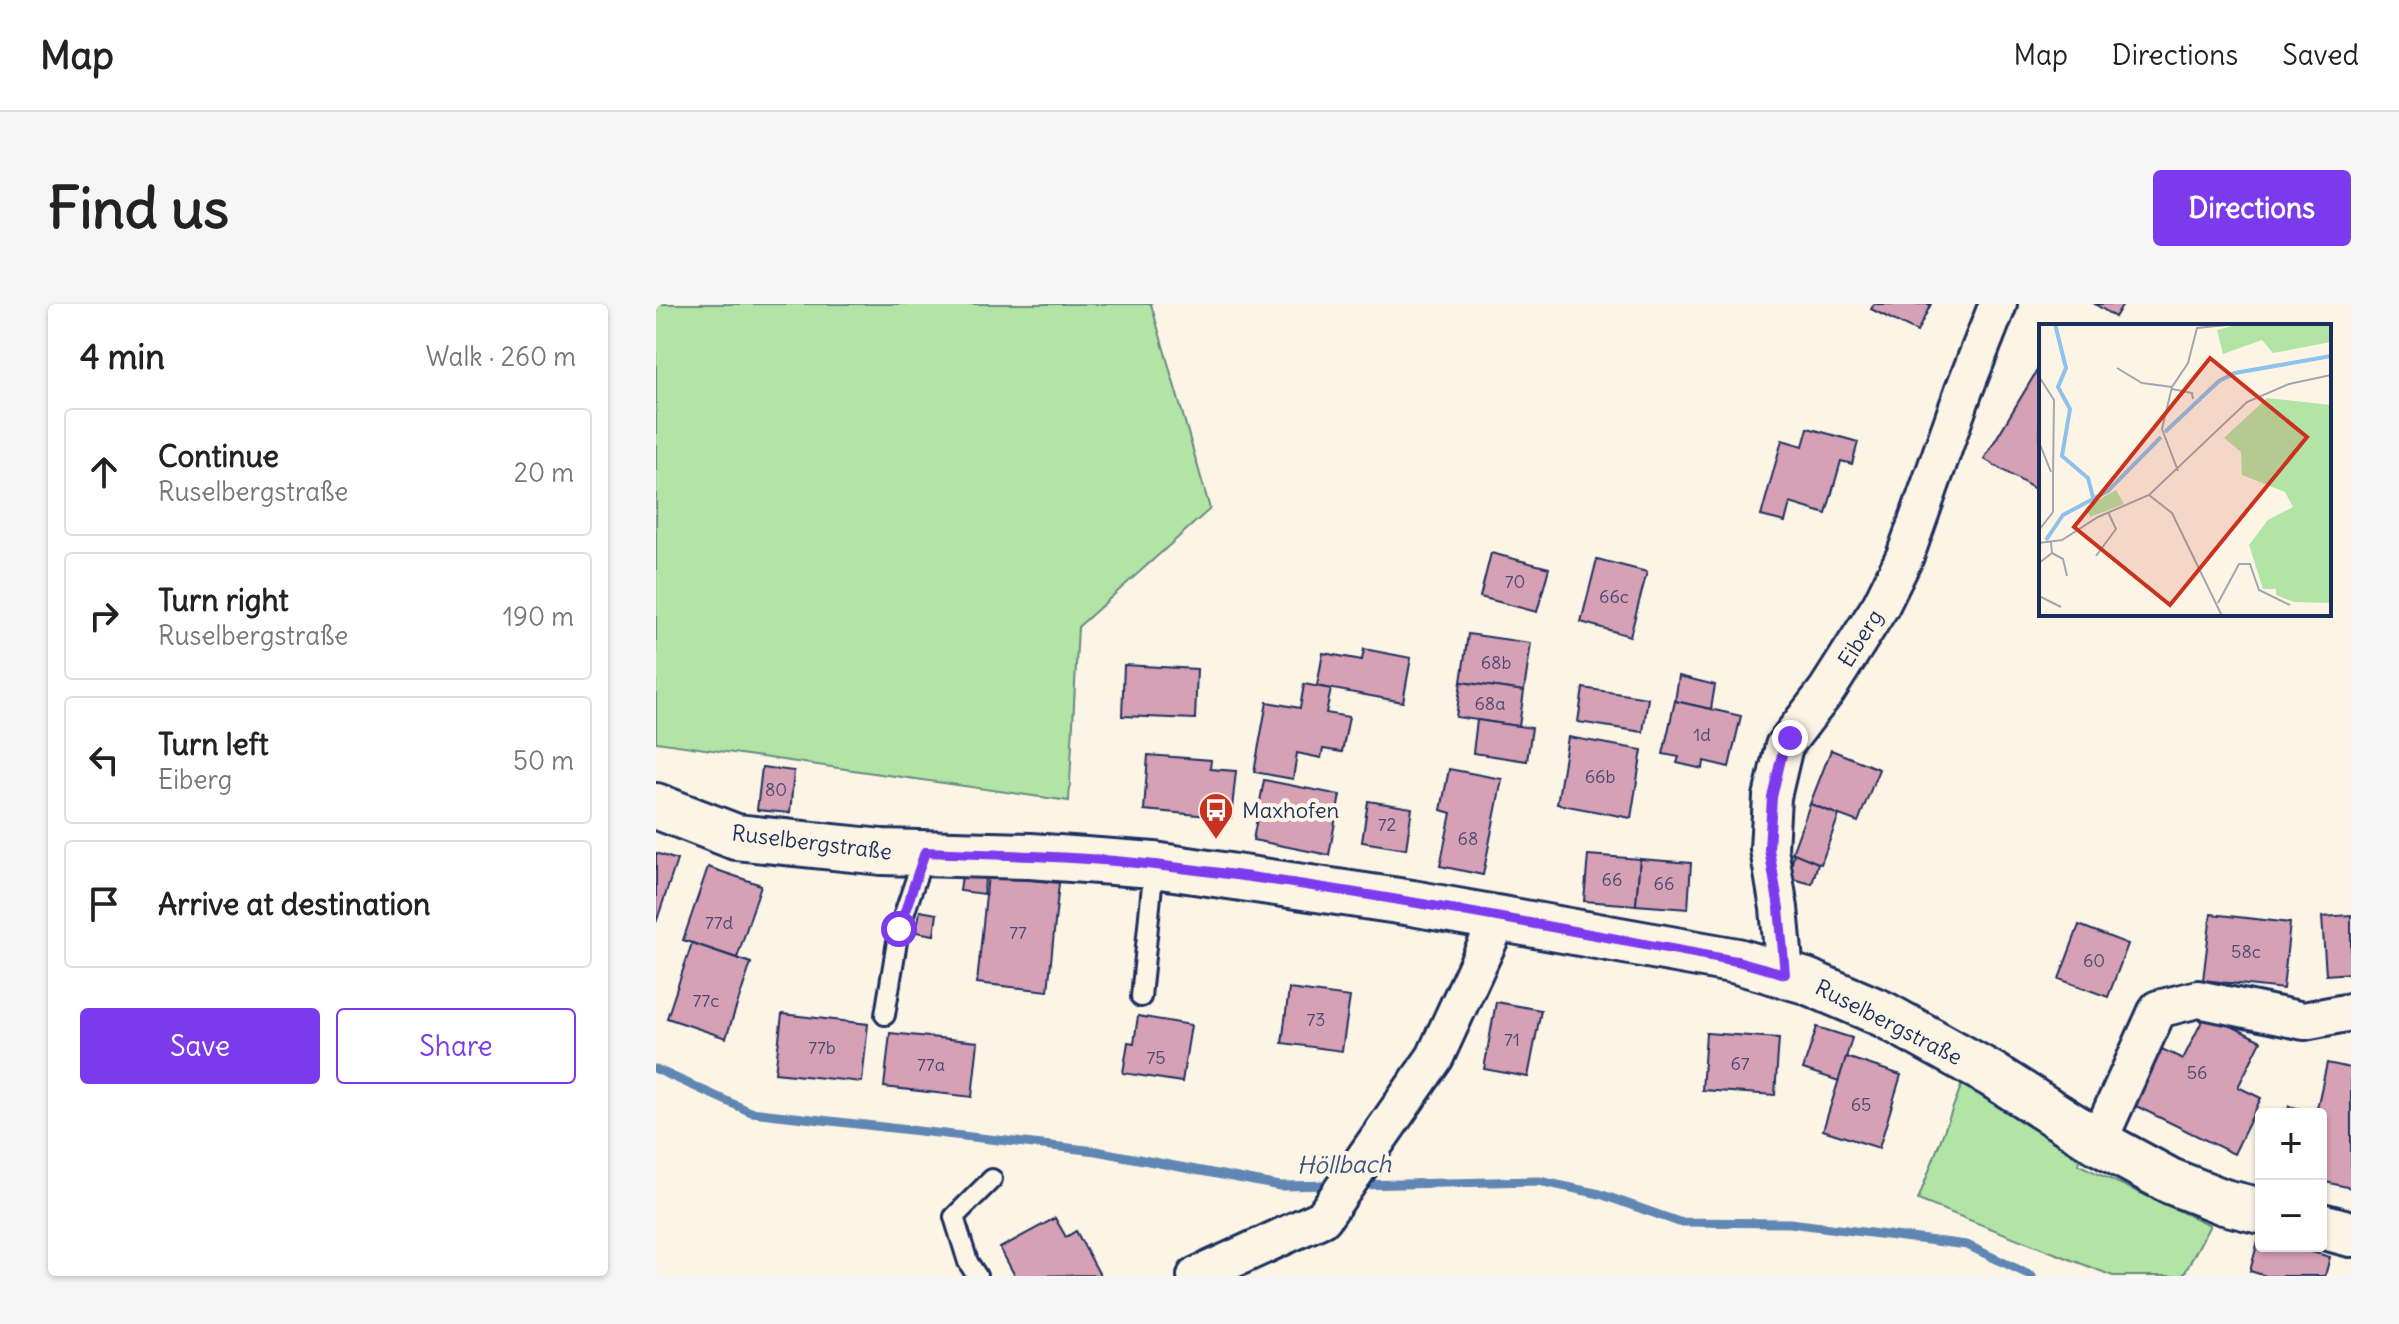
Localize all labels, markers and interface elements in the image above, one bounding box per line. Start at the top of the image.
text: Map [40,32,114,79]
text: Map [2013,37,2068,73]
text: Directions [2112,37,2238,73]
text: Saved [2282,37,2359,73]
button: Directions [2153,170,2351,246]
text: Find us [48,173,229,243]
inset map [2039,324,2331,616]
text: 4 min [80,335,165,378]
text: Walk · 260 m [426,340,576,373]
text: Continue [158,437,279,475]
icon: ahead [82,450,126,494]
text: 20 m [514,456,574,489]
text: Ruselbergstraße [158,475,348,508]
house number: 70 [1505,570,1525,593]
text: Turn right [158,581,289,619]
house number: 66c [1599,585,1629,608]
icon: right [82,594,126,638]
text: 190 m [503,600,574,633]
street label: Eiberg [1831,604,1889,672]
text: Ruselbergstraße [158,619,348,652]
house number: 68b [1481,651,1511,674]
house number: 68a [1474,692,1506,715]
route end [1772,720,1808,756]
house number: 1d [1693,723,1711,746]
text: Turn left [158,725,269,763]
icon: left [82,738,126,782]
text: 50 m [513,744,574,777]
text: Eiberg [158,763,232,796]
house number: 66b [1585,765,1615,788]
house number: 80 [765,778,787,801]
bus stop icon: Maxhofen [1197,791,1235,841]
place label: Maxhofen [1242,796,1339,824]
house number: 72 [1378,813,1396,836]
street label: Ruselbergstraße [730,818,894,866]
house number: 68 [1458,827,1478,850]
house number: 66 [1602,868,1622,891]
house number: 66 [1654,872,1674,895]
icon: arrive [82,882,126,926]
text: Arrive at destination [158,885,430,923]
house number: 77d [705,911,734,934]
route start [881,911,917,947]
house number: 77 [1009,921,1027,944]
house number: 58c [2231,940,2261,963]
house number: 60 [2083,949,2105,972]
street label: Ruselbergstraße [1811,973,1967,1071]
house number: 77c [693,989,719,1012]
button: Save [80,1008,320,1084]
button: Share [336,1008,576,1084]
house number: 73 [1306,1008,1326,1031]
house number: 71 [1504,1028,1520,1051]
house number: 77b [808,1036,836,1059]
house number: 75 [1146,1046,1166,1069]
house number: 67 [1730,1052,1750,1075]
house number: 77a [917,1053,945,1076]
house number: 56 [2187,1061,2207,1084]
house number: 65 [1851,1093,1871,1116]
map controls [2255,1108,2327,1252]
button: + [2255,1108,2327,1180]
water label: Höllbach [1297,1148,1393,1180]
button: − [2255,1180,2327,1252]

